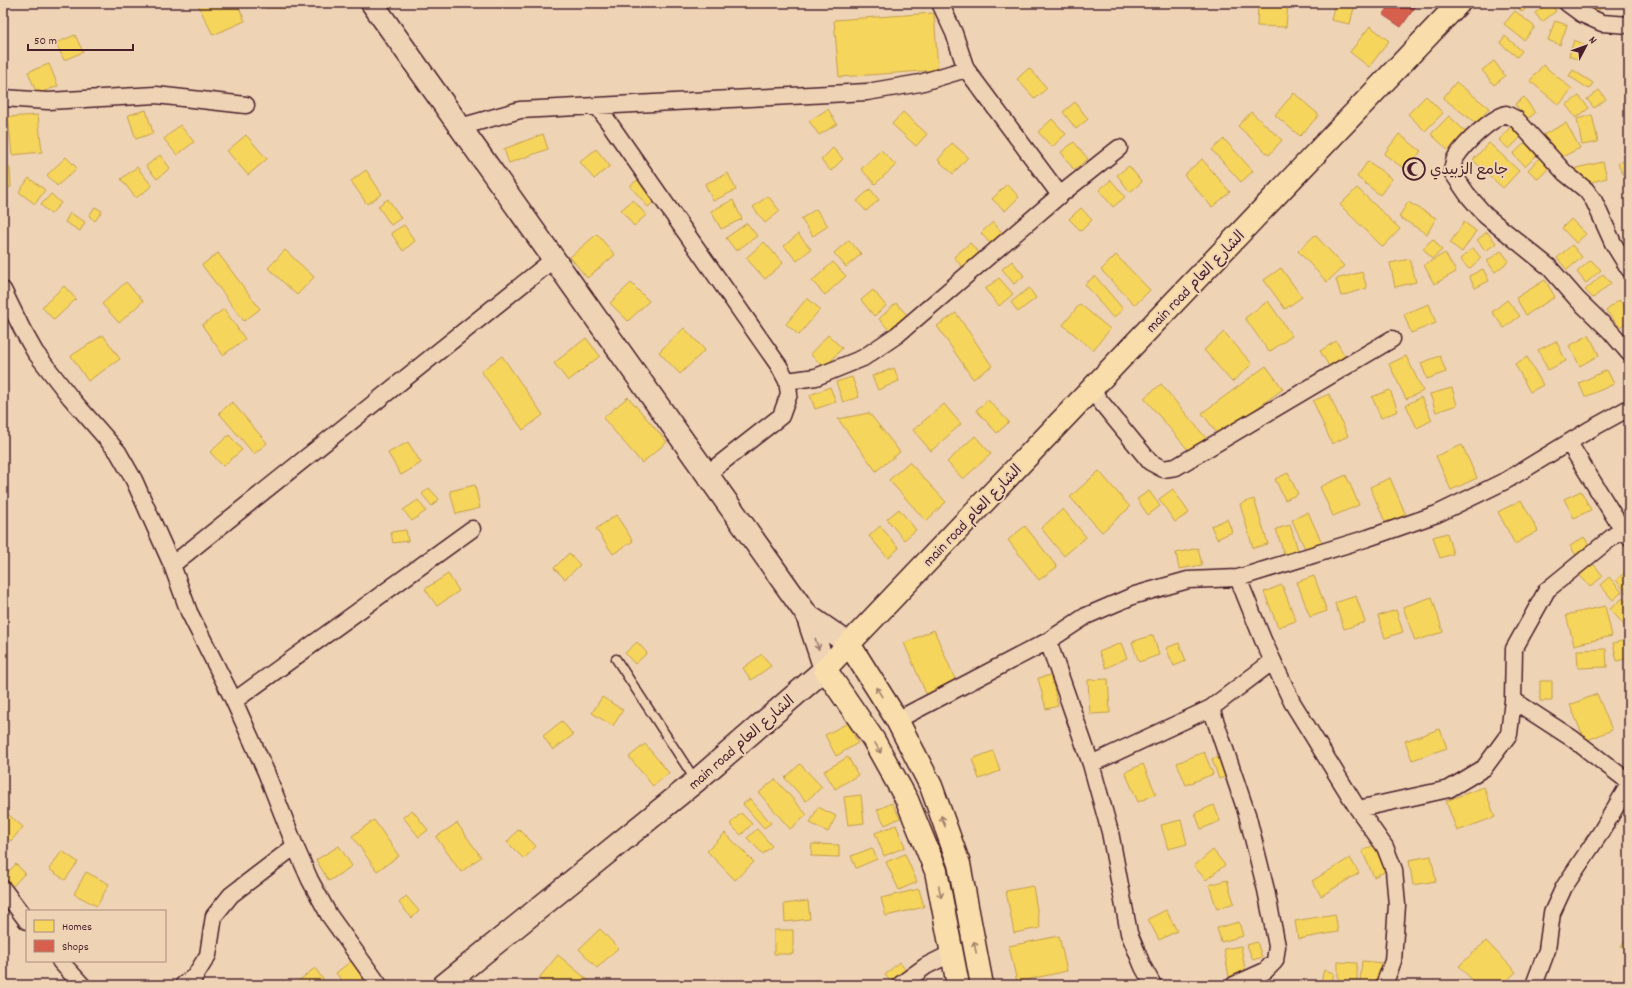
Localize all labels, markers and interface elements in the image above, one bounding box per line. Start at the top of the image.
scale bar [28,26,133,52]
north arrow [1566,26,1606,66]
text: 50 m [34,33,57,50]
text: N [1584,33,1600,48]
mosque icon: جامع الزبيدي [1401,156,1427,182]
place label: جامع الزبيدي [1430,160,1508,182]
street label: main road الشارع العام [1142,226,1251,339]
street label: main road الشارع العام [919,460,1028,573]
one-way arrow [814,637,821,650]
one-way arrow [875,686,883,698]
street label: main road الشارع العام [684,691,800,796]
one-way arrow [875,742,882,754]
one-way arrow [939,815,947,827]
one-way arrow [936,885,944,898]
legend [26,910,166,962]
text: Homes [62,919,92,936]
text: Shops [62,939,89,956]
one-way arrow [970,941,978,954]

